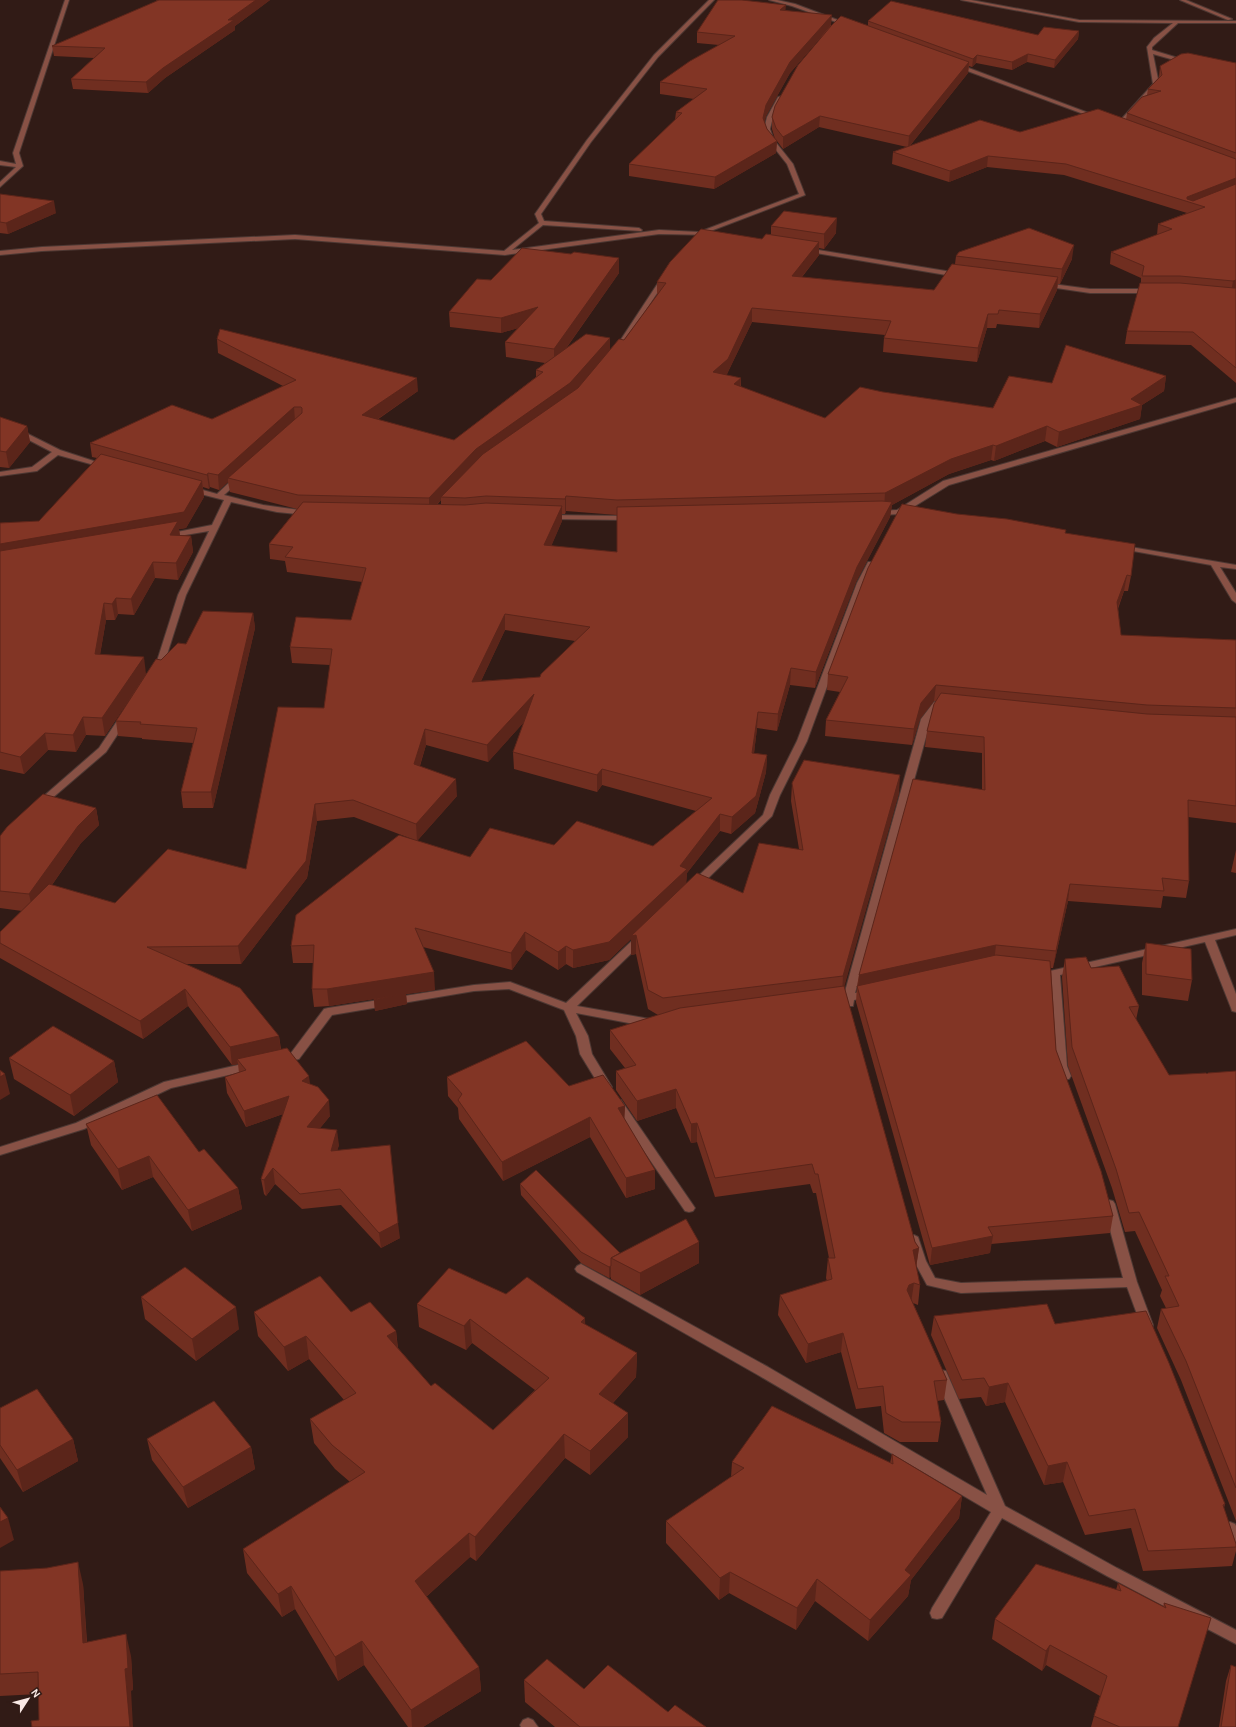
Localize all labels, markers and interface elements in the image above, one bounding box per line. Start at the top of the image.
north arrow [8,1679,48,1719]
text: N [28,1686,43,1700]

